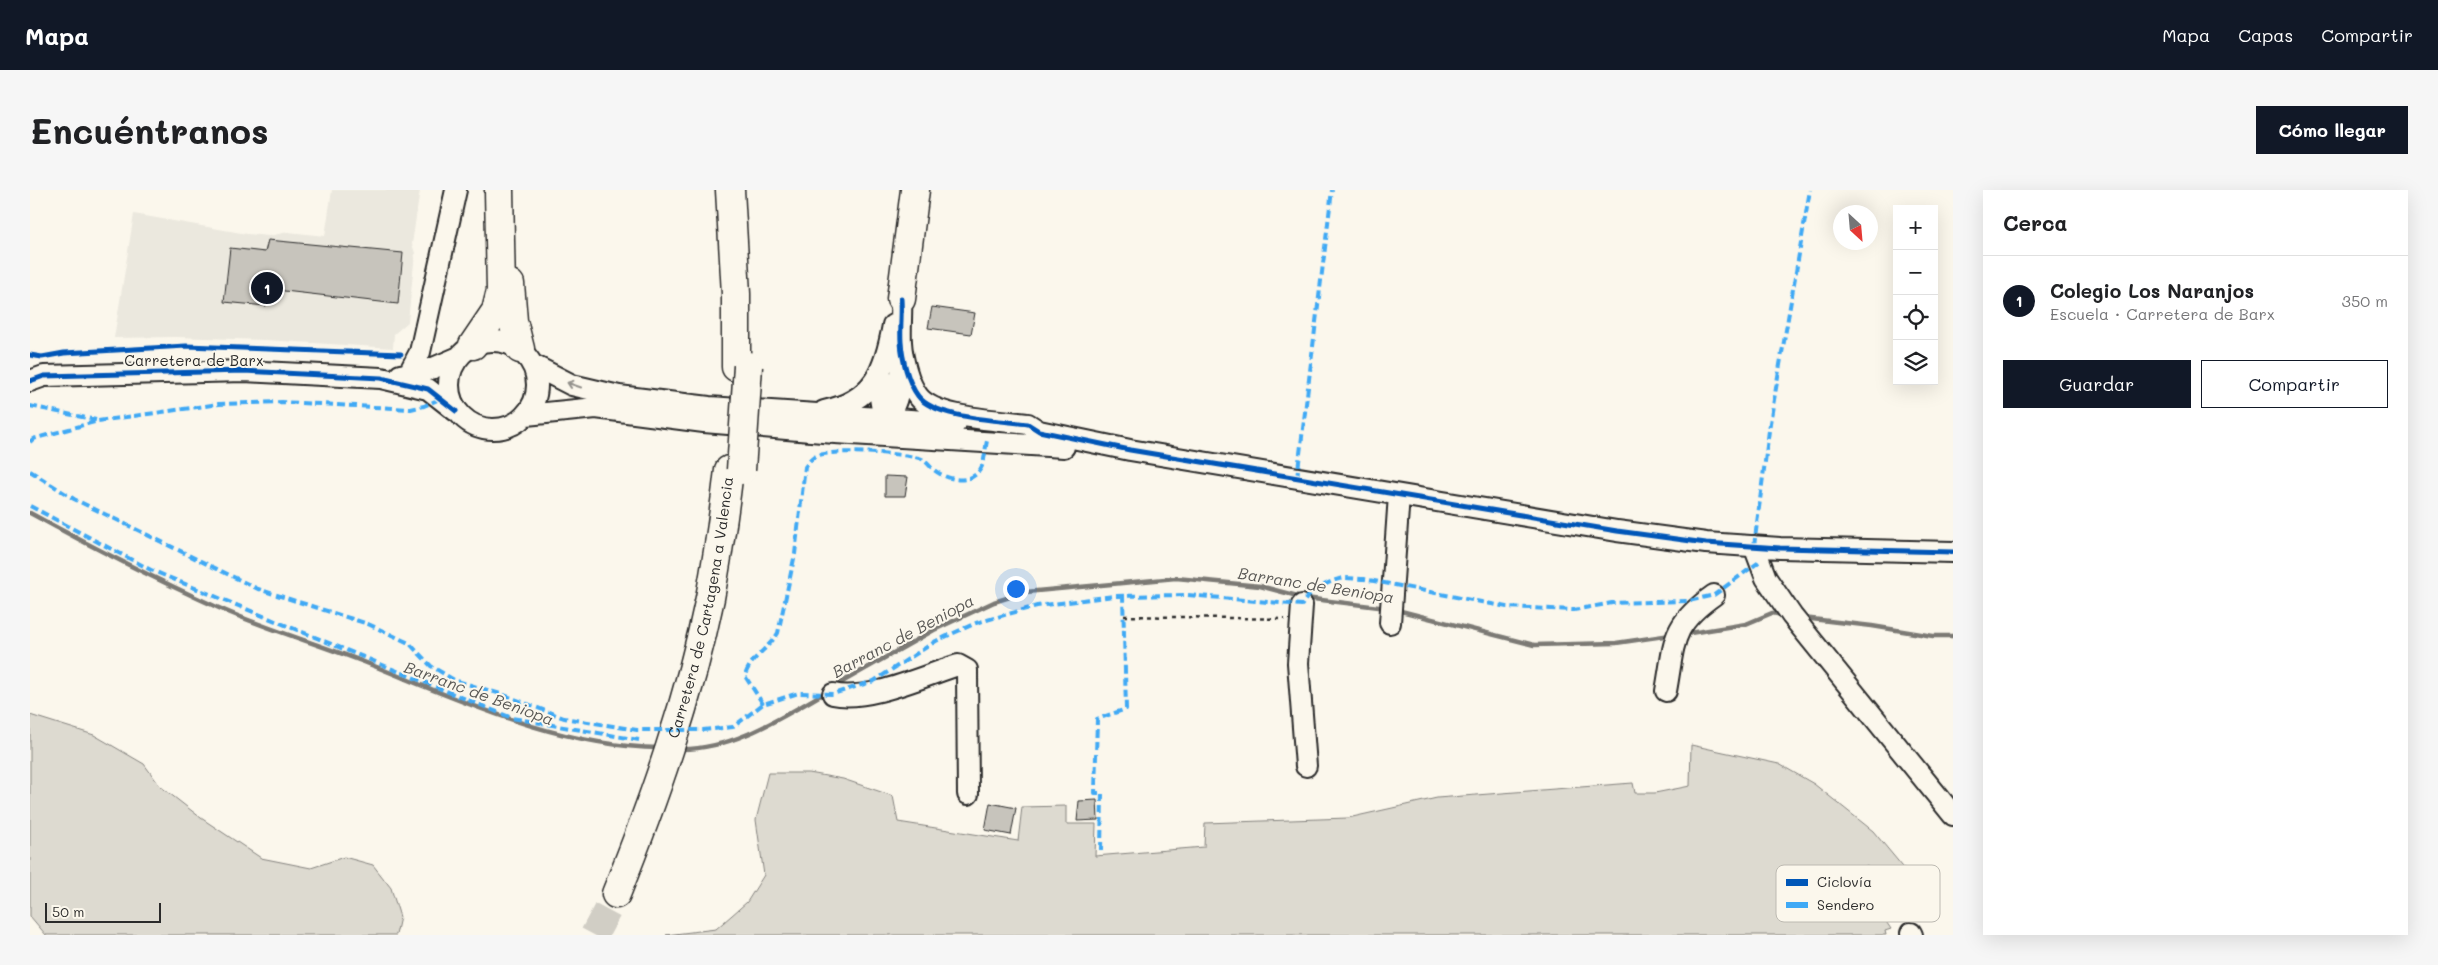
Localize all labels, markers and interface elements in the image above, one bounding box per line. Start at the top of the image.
text: Mapa [25,20,89,51]
text: Mapa [2162,23,2210,47]
text: Capas [2238,23,2293,47]
text: Compartir [2321,23,2413,47]
button: Cómo llegar [2256,106,2408,154]
text: Encuéntranos [30,107,269,153]
north arrow [1833,205,1878,250]
map controls [1893,205,1938,385]
button: + [1893,205,1938,250]
text: Cerca [2003,209,2068,236]
button: − [1893,250,1938,295]
pin: 1 [251,269,283,307]
text: Colegio Los Naranjos [2050,278,2254,303]
text: 1 [2015,290,2023,311]
text: 350 m [2342,290,2388,311]
button: locate [1893,295,1938,340]
text: Escuela · Carretera de Barx [2050,303,2275,324]
button: layers [1893,340,1938,385]
street label: Carretera de Barx [124,350,264,370]
button: Guardar [2003,360,2191,408]
button: Compartir [2201,360,2388,408]
one-way arrow [566,379,582,389]
street label: Carretera de Cartagena a Valencia [663,476,737,740]
water label: Barranc de Beniopa [1237,562,1395,607]
your location [1003,576,1029,602]
water label: Barranc de Beniopa [828,589,977,682]
water label: Barranc de Beniopa [402,656,557,729]
legend [1776,865,1940,922]
text: Ciclovía [1817,872,1872,891]
text: Sendero [1817,895,1874,914]
scale bar [45,900,161,923]
text: 50 m [52,902,84,921]

